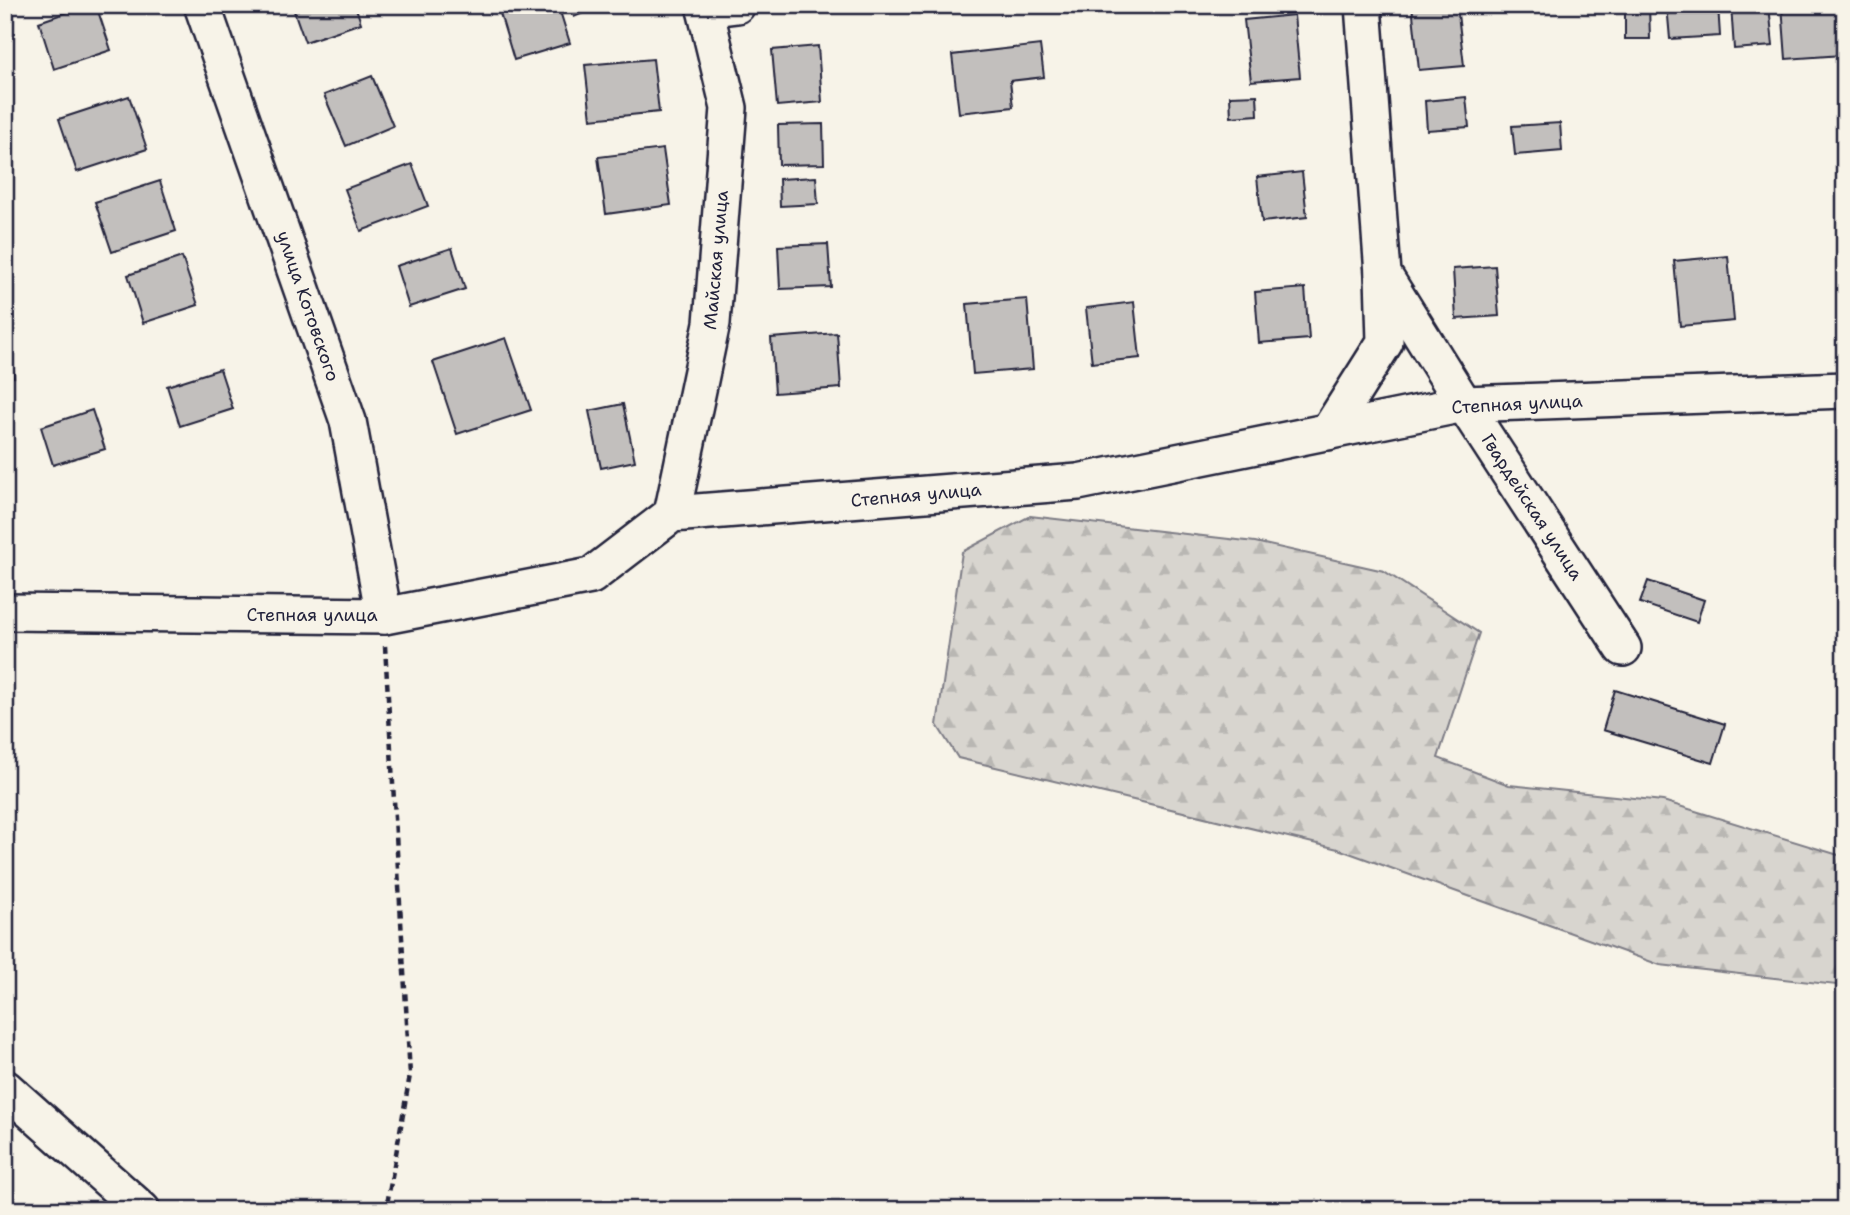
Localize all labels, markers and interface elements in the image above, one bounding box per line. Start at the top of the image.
street label: Майская улица [698,189,734,331]
street label: улица Котовского [271,228,345,384]
street label: Степная улица [1451,389,1583,419]
street label: Гвардейская улица [1476,429,1588,585]
street label: Степная улица [850,477,982,513]
street label: Степная улица [246,603,378,627]

